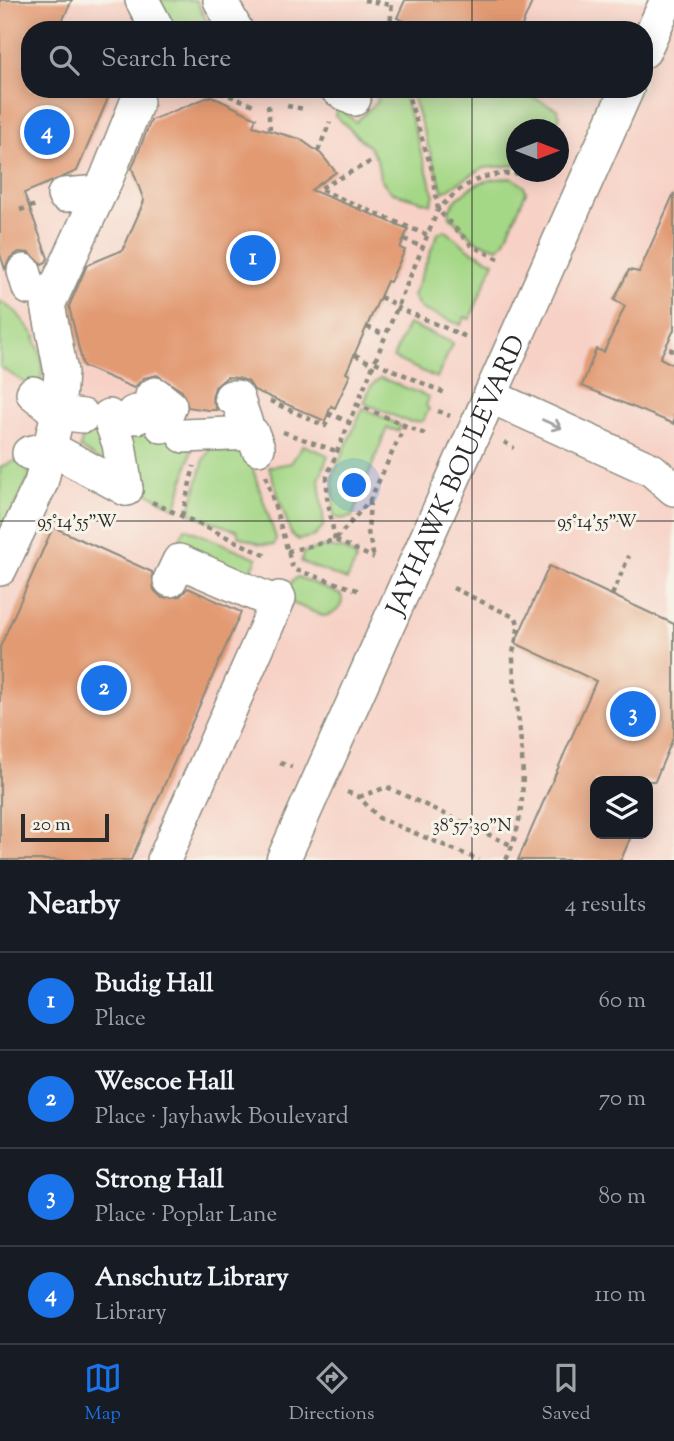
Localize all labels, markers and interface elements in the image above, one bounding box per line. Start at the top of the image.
search box [21,21,653,98]
icon: search [45,41,83,79]
text: Search here [101,41,231,78]
pin: 4 [24,106,70,158]
north arrow [506,119,569,182]
pin: 1 [230,232,276,284]
street label: JAYHAWK BOULEVARD [378,329,536,624]
one-way arrow [541,418,562,431]
your location [337,468,371,502]
text: 95°14'55"W [37,510,117,536]
text: 95°14'55"W [557,510,637,536]
pin: 2 [81,662,127,714]
pin: 3 [610,688,656,740]
map controls [590,776,653,839]
button: layers [590,776,653,839]
scale bar [21,811,108,843]
text: 20 m [32,812,71,839]
text: 38°57'30"N [432,814,512,840]
text: Nearby [28,884,120,927]
text: 4 results [565,889,646,922]
text: Budig Hall [95,966,214,1003]
text: 1 [47,985,55,1018]
text: 60 m [598,985,646,1018]
text: Place [95,1003,146,1036]
text: Wescoe Hall [95,1064,234,1101]
text: 2 [46,1083,56,1116]
text: 70 m [599,1083,646,1116]
text: Place · Jayhawk Boulevard [95,1101,349,1134]
text: Strong Hall [95,1162,224,1199]
text: 3 [46,1181,56,1214]
text: 80 m [598,1181,646,1214]
text: Place · Poplar Lane [95,1199,277,1232]
text: Anschutz Library [95,1260,289,1297]
text: 4 [45,1279,57,1312]
text: 110 m [595,1279,646,1312]
text: Library [95,1297,167,1330]
tab: Map [84,1359,122,1428]
tab: Directions [289,1359,374,1428]
tab: Saved [542,1359,590,1428]

